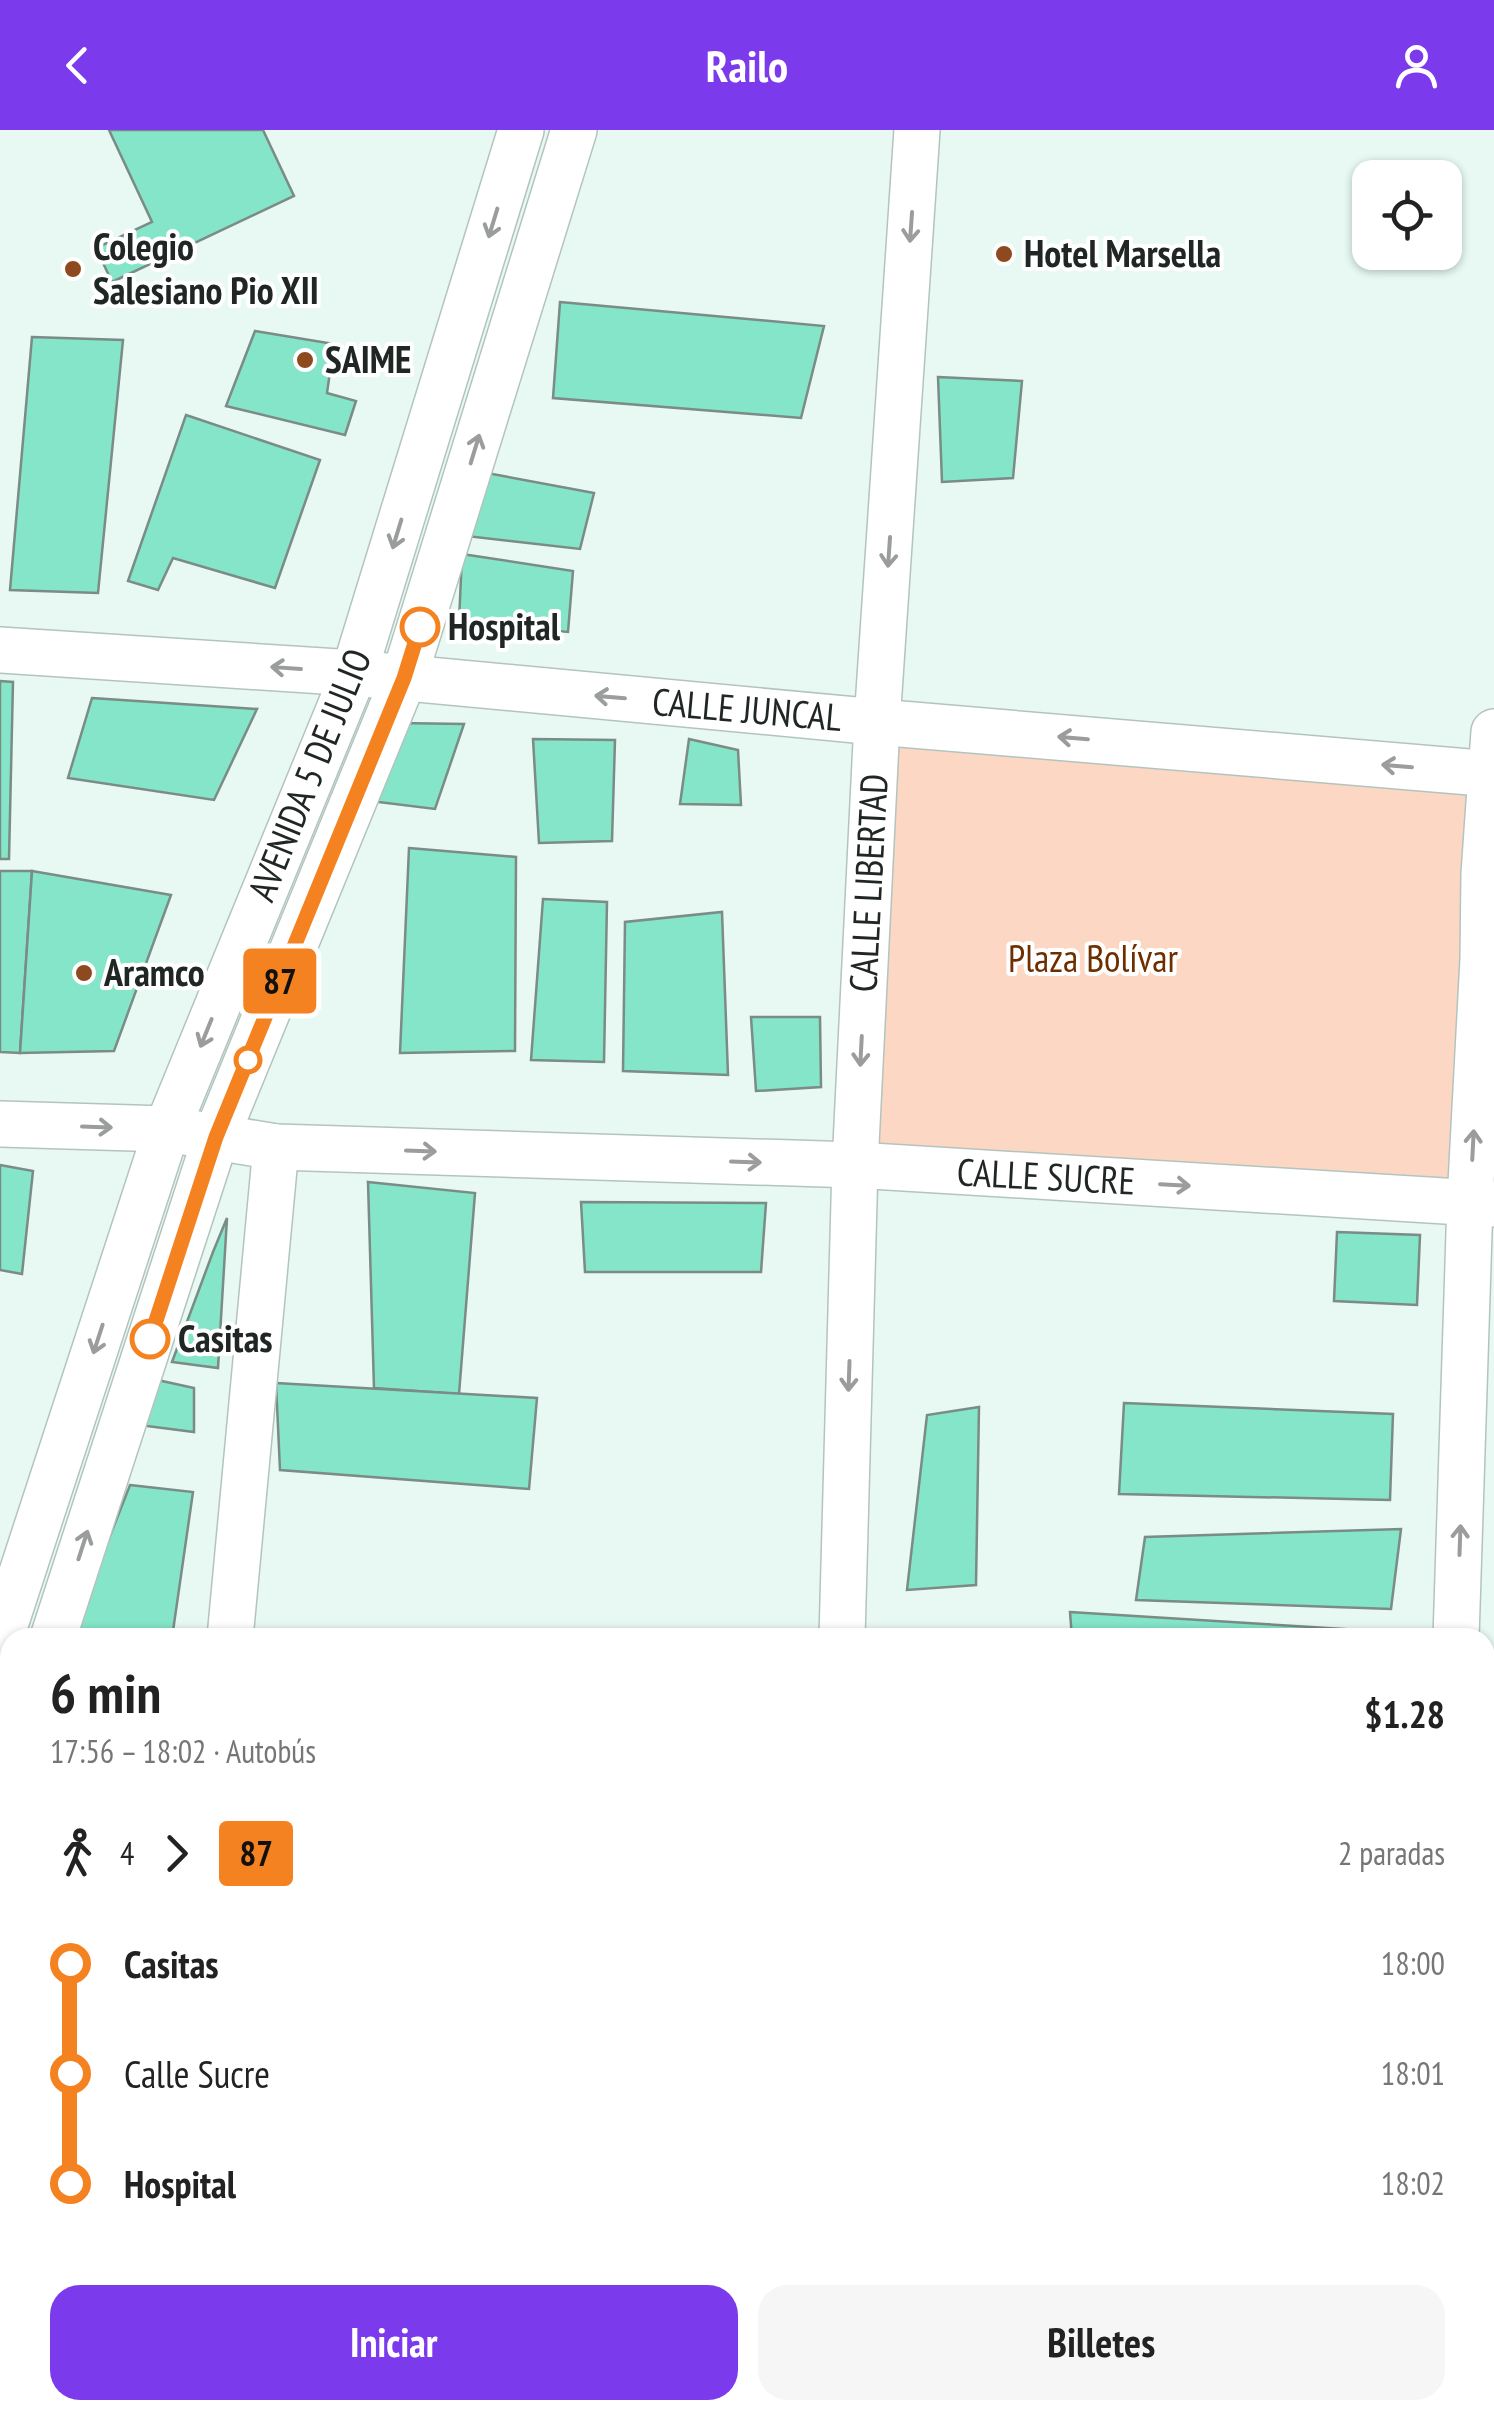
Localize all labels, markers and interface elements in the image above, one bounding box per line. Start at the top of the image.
text: Railo [706,36,788,94]
icon: back [50,38,105,93]
icon: person [1389,38,1444,93]
map controls [1352,160,1462,270]
button: locate [1352,160,1462,270]
one-way arrow [482,207,500,238]
one-way arrow [901,211,920,243]
place label: Colegio Salesiano Pio XII [93,221,319,314]
place label: Hotel Marsella [1024,228,1221,277]
marker: Hotel Marsella [993,243,1015,265]
marker: Colegio Salesiano Pio XII [62,258,84,280]
place label: SAIME [325,334,411,383]
marker: SAIME [294,349,316,371]
one-way arrow [467,433,485,465]
one-way arrow [386,517,404,549]
one-way arrow [879,535,898,567]
place label: Hospital [448,601,561,650]
marker: Hospital [401,608,439,646]
street label: AVENIDA 5 DE JULIO [236,641,381,908]
one-way arrow [271,658,303,677]
street label: CALLE JUNCAL [650,676,844,741]
one-way arrow [594,688,626,707]
one-way arrow [1058,729,1090,748]
one-way arrow [1381,756,1413,775]
street label: CALLE LIBERTAD [837,773,898,993]
park label: Plaza Bolívar [1008,933,1179,982]
place label: Aramco [103,947,205,996]
line badge: 87 [235,948,325,1014]
text: 87 [263,958,297,1004]
marker: Aramco [73,962,95,984]
one-way arrow [196,1017,214,1048]
one-way arrow [851,1034,870,1066]
unlabelled marker [235,1047,261,1073]
one-way arrow [81,1118,113,1137]
one-way arrow [1464,1130,1483,1162]
one-way arrow [404,1142,436,1161]
street label: CALLE SUCRE [956,1146,1136,1205]
one-way arrow [729,1152,761,1171]
one-way arrow [1159,1176,1191,1195]
place label: Casitas [178,1313,273,1362]
marker: Casitas [131,1320,169,1358]
one-way arrow [88,1323,106,1355]
one-way arrow [840,1359,859,1391]
one-way arrow [1451,1525,1470,1557]
one-way arrow [76,1529,94,1561]
text: 6 min [50,1657,161,1728]
text: $1.28 [1364,1689,1445,1738]
text: 17:56 – 18:02 · Autobús [50,1730,316,1772]
icon: walk [50,1826,105,1881]
icon: forward [149,1826,204,1881]
text: 87 [239,1830,273,1876]
text: 4 [120,1832,134,1874]
text: 2 paradas [1338,1832,1445,1874]
text: Casitas [124,1939,219,1988]
text: 18:00 [1381,1942,1445,1984]
text: Calle Sucre [124,2049,270,2098]
text: 18:01 [1381,2052,1445,2094]
text: Hospital [124,2159,236,2208]
text: 18:02 [1381,2162,1445,2204]
button: Iniciar [50,2285,738,2400]
button: Billetes [758,2285,1445,2400]

